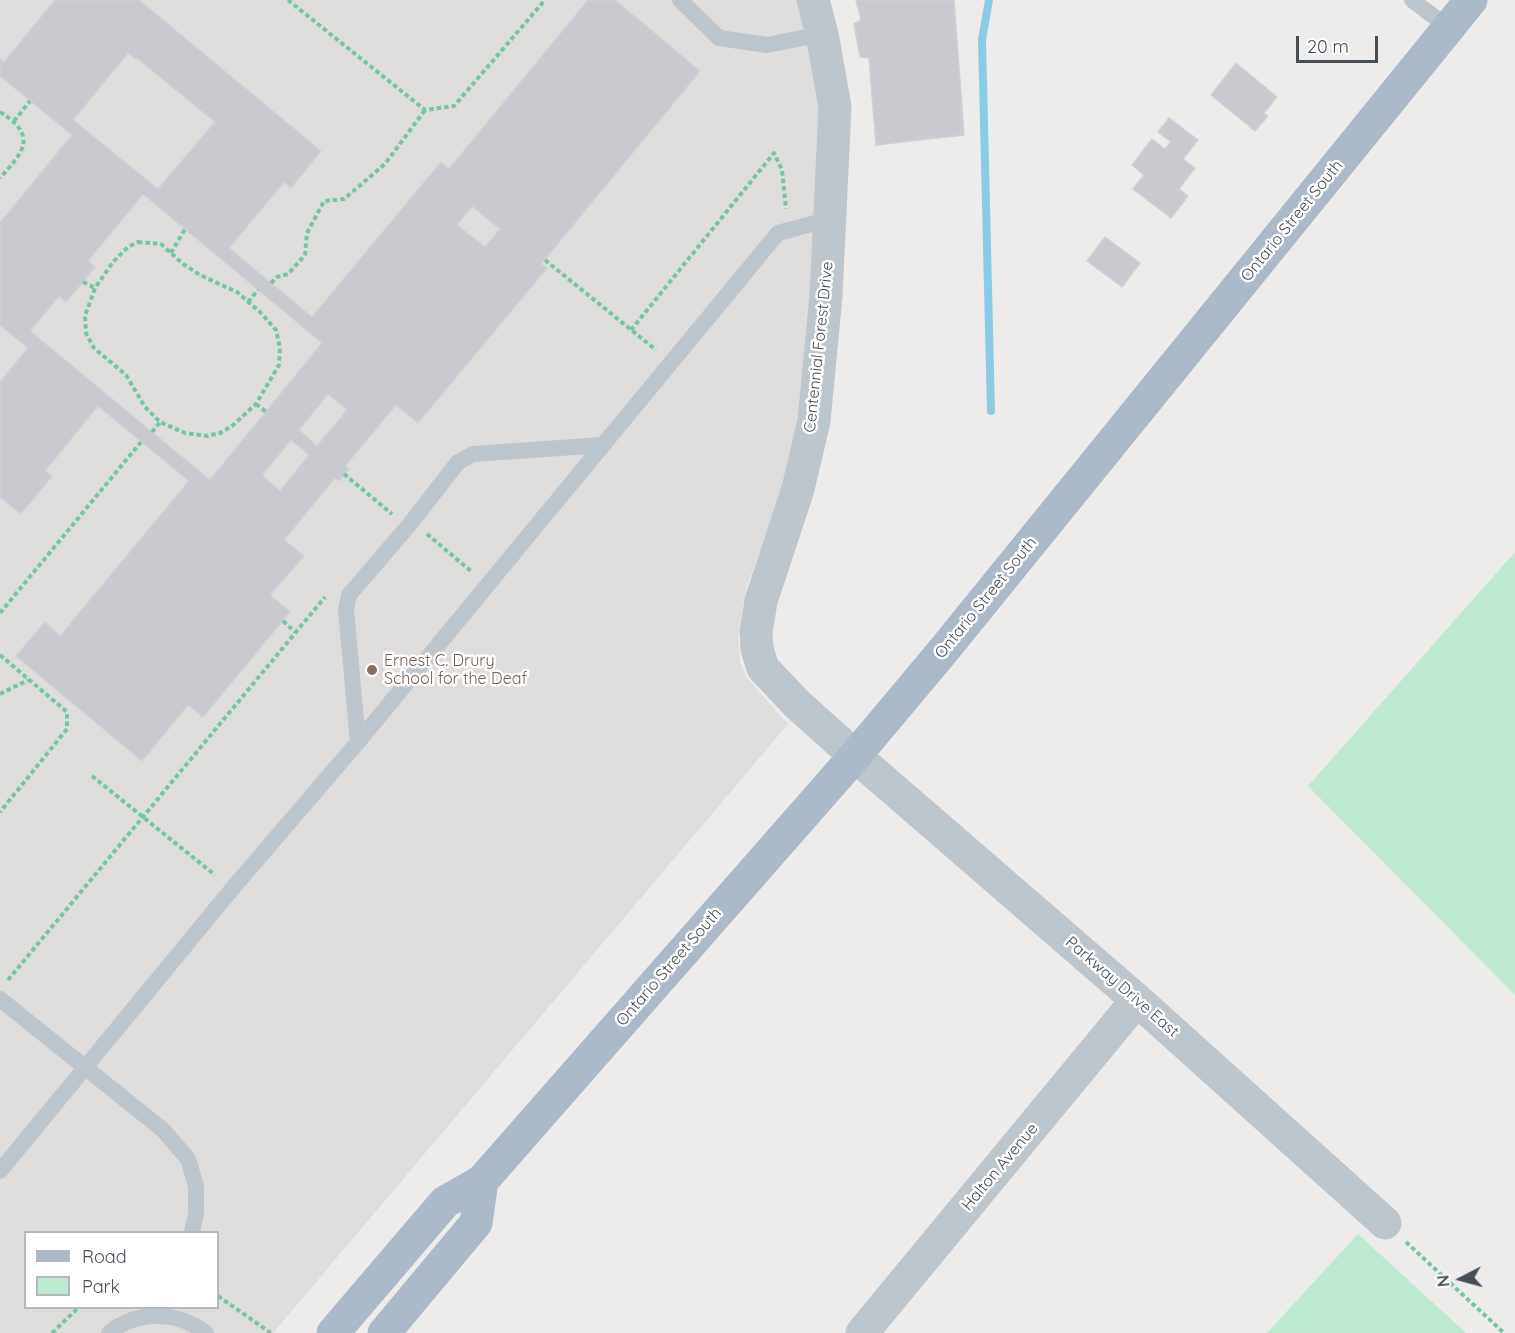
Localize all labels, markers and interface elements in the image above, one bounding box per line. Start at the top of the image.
scale bar [1299,24,1382,62]
text: 20 m [1307,35,1349,58]
street label: Ontario Street South [1237,156,1347,286]
street label: Centennial Forest Drive [800,261,838,433]
street label: Ontario Street South [931,533,1041,663]
place label: Ernest C. Drury School for the Deaf [384,651,527,689]
marker: Ernest C. Drury School for the Deaf [365,663,379,677]
street label: Ontario Street South [612,904,726,1030]
street label: Parkway Drive East [1061,933,1183,1041]
street label: Halton Avenue [958,1119,1042,1215]
legend [24,1231,219,1309]
text: Road [82,1245,127,1268]
north arrow [1431,1249,1491,1309]
text: N [1433,1274,1454,1288]
text: Park [82,1275,120,1298]

